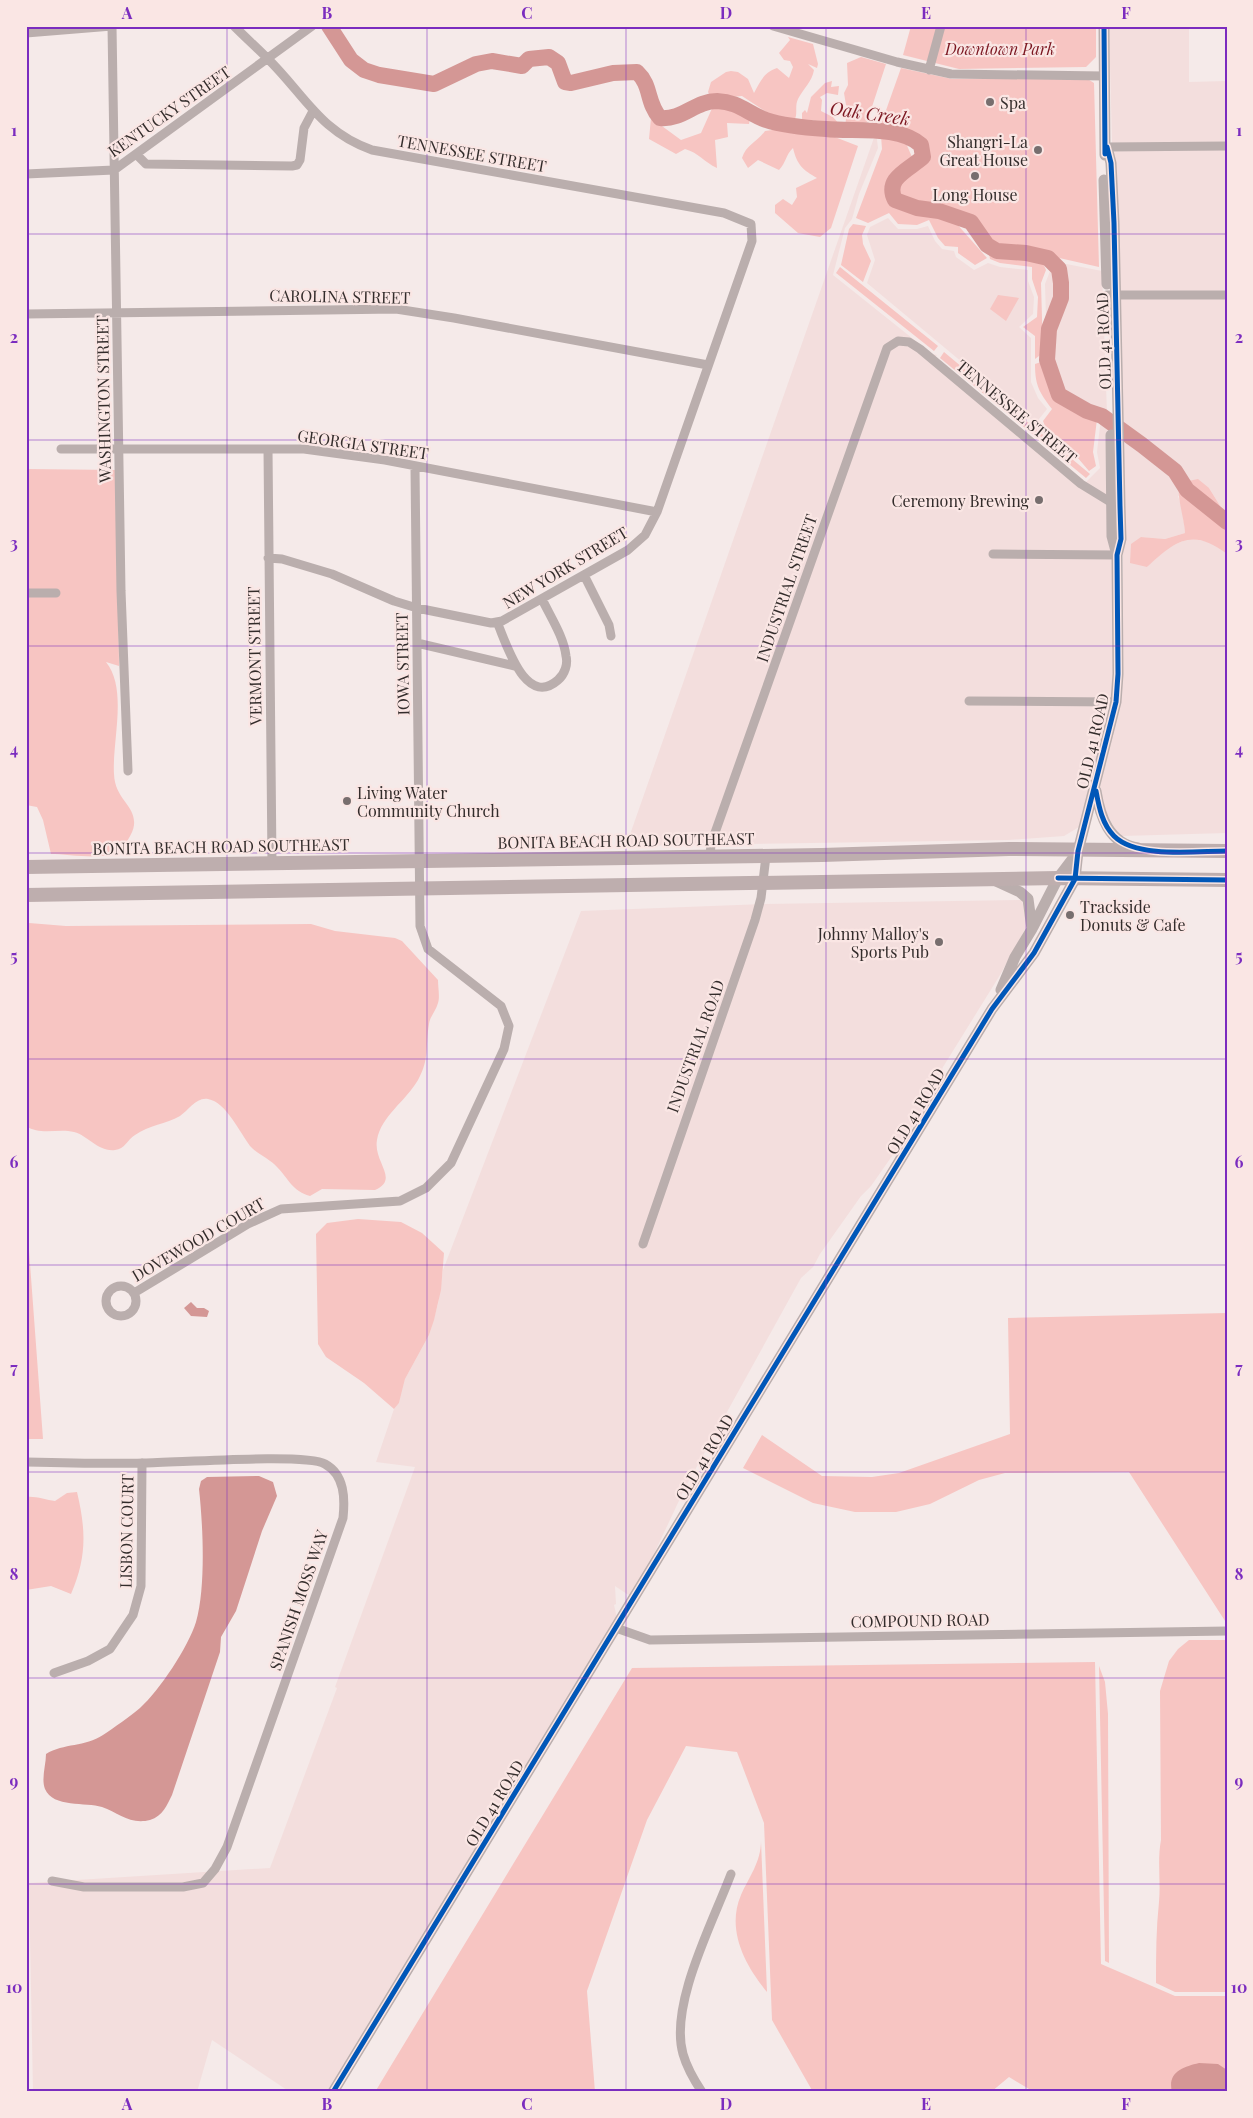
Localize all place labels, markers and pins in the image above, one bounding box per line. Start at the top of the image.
place label: Spa [1000,92,1026,113]
marker: Spa [984,96,996,108]
place label: Shangri-La Great House [939,131,1028,170]
marker: Shangri-La Great House [1032,144,1044,156]
marker: Long House [969,170,981,182]
place label: Long House [932,184,1018,205]
place label: Ceremony Brewing [891,490,1030,511]
marker: Ceremony Brewing [1033,494,1045,506]
place label: Living Water Community Church [357,782,500,821]
marker: Living Water Community Church [341,795,353,807]
place label: Trackside Donuts & Cafe [1080,896,1185,935]
marker: Trackside Donuts & Cafe [1064,909,1076,921]
place label: Johnny Malloy's Sports Pub [817,923,929,962]
marker: Johnny Malloy's Sports Pub [933,936,945,948]

